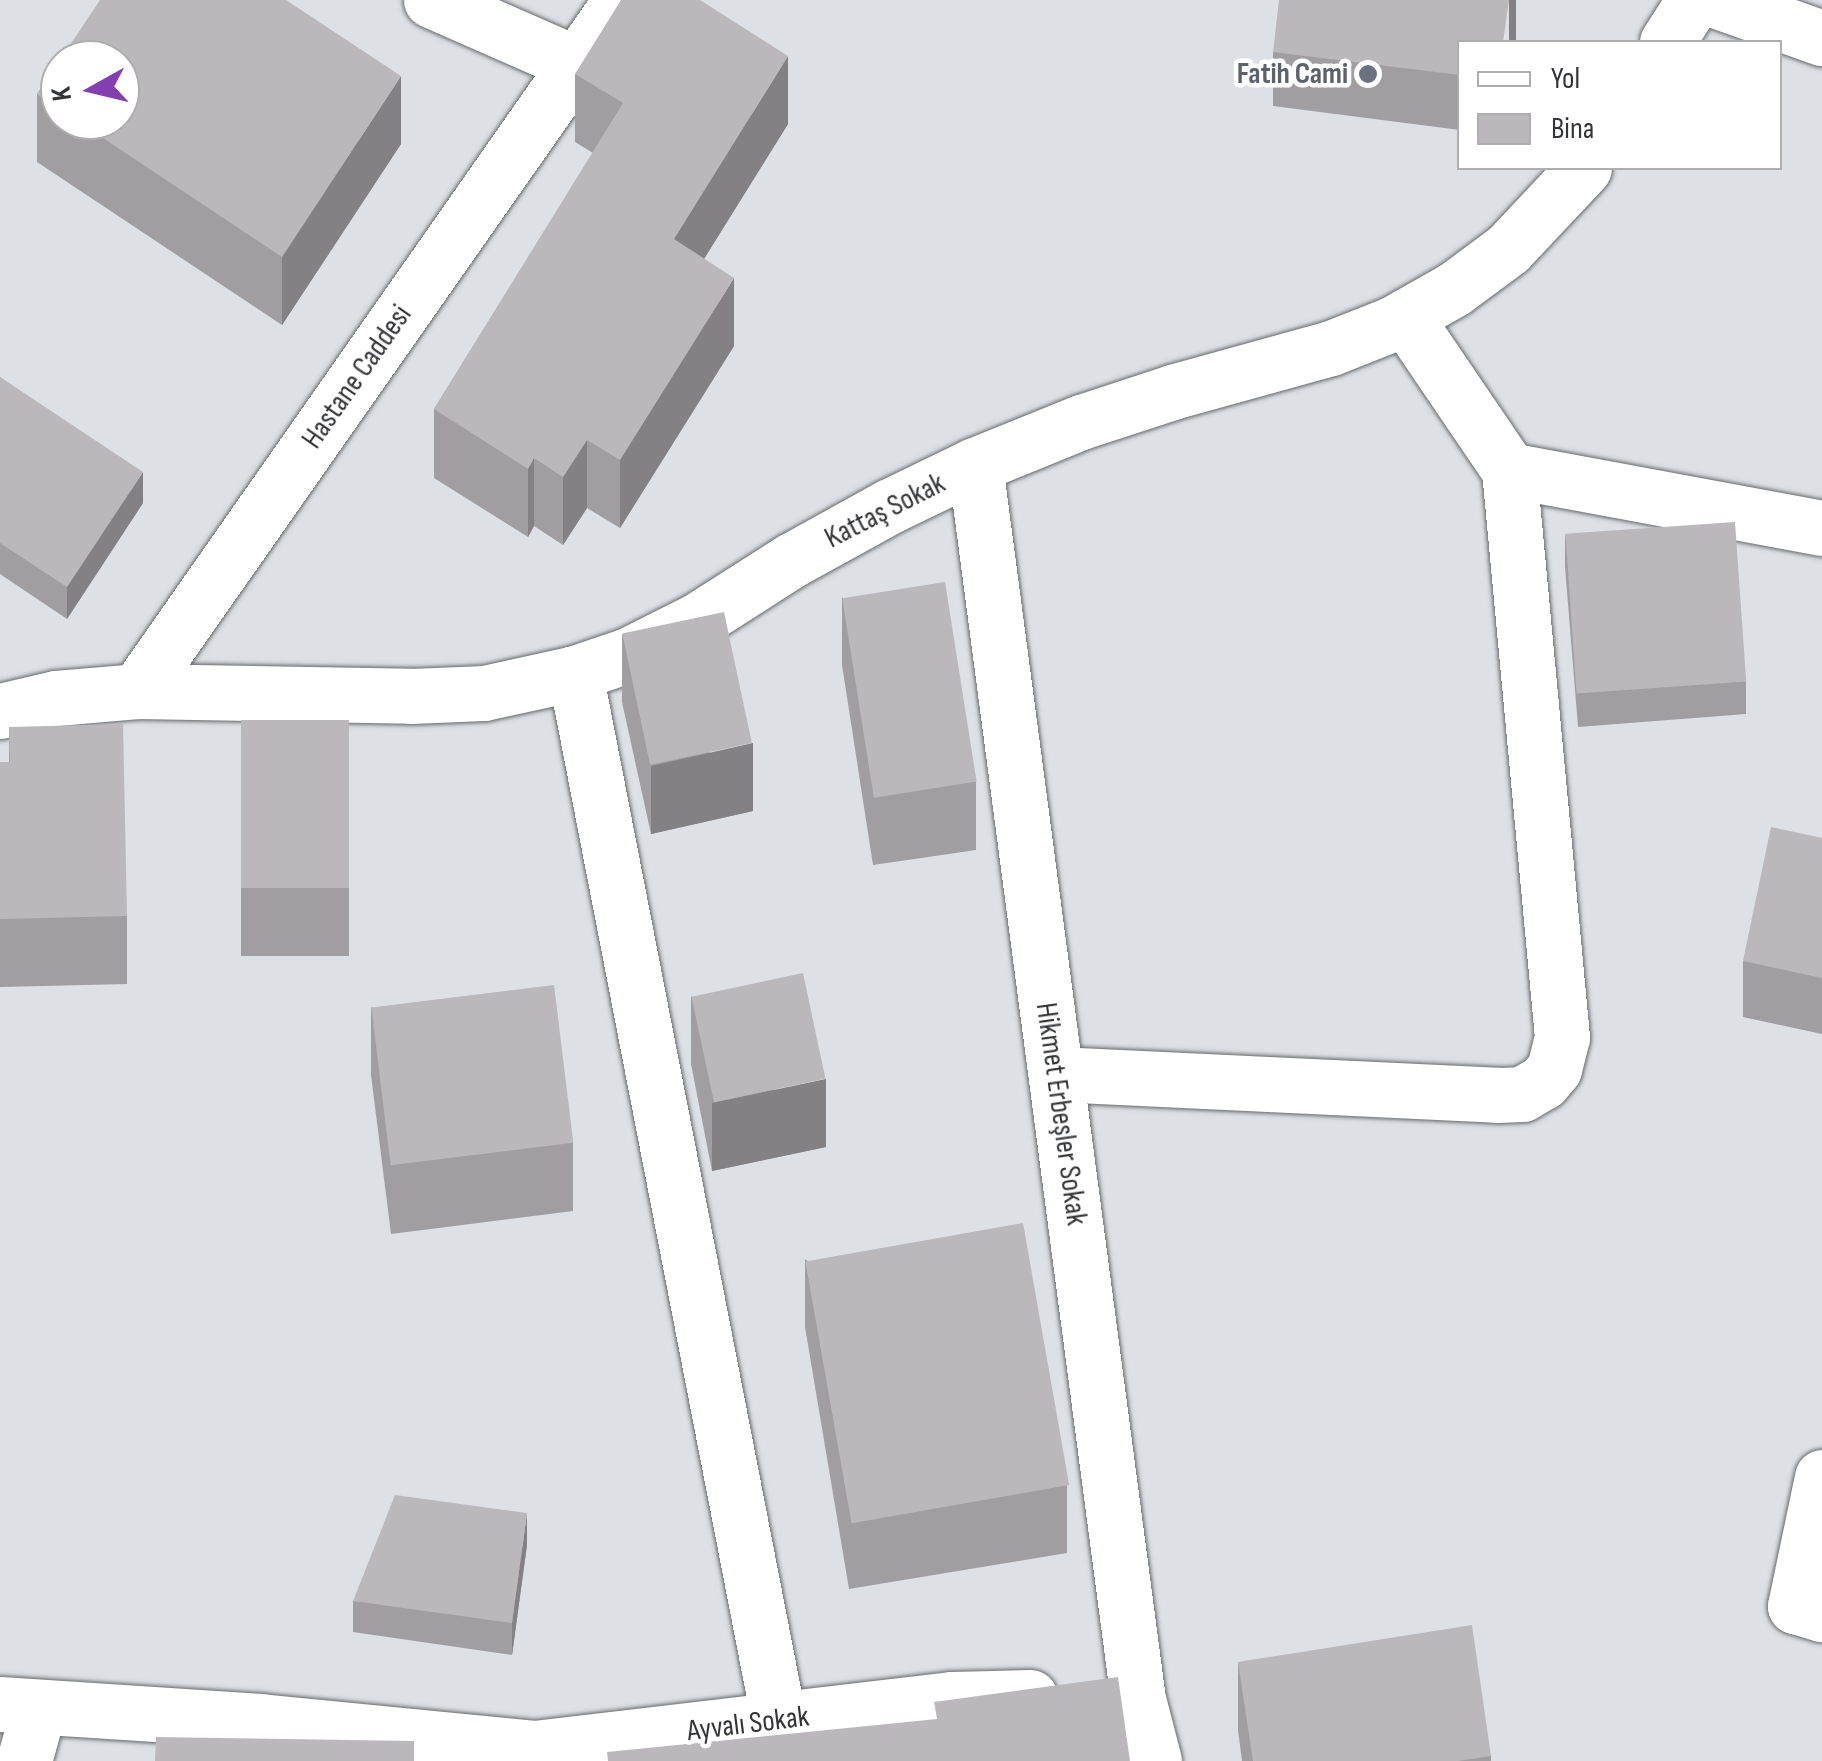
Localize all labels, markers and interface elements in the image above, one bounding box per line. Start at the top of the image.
north arrow [40,40,140,140]
legend [1457,40,1782,170]
place label: Fatih Cami [1237,56,1348,92]
text: Yol [1551,61,1580,97]
marker: Fatih Cami [1357,63,1379,85]
text: K [44,85,79,103]
text: Bina [1551,111,1594,147]
street label: Hastane Caddesi [294,298,420,456]
street label: Kattaş Sokak [819,465,951,557]
street label: Hikmet Erbeşler Sokak [1028,1000,1094,1228]
street label: Ayvalı Sokak [685,1699,811,1749]

